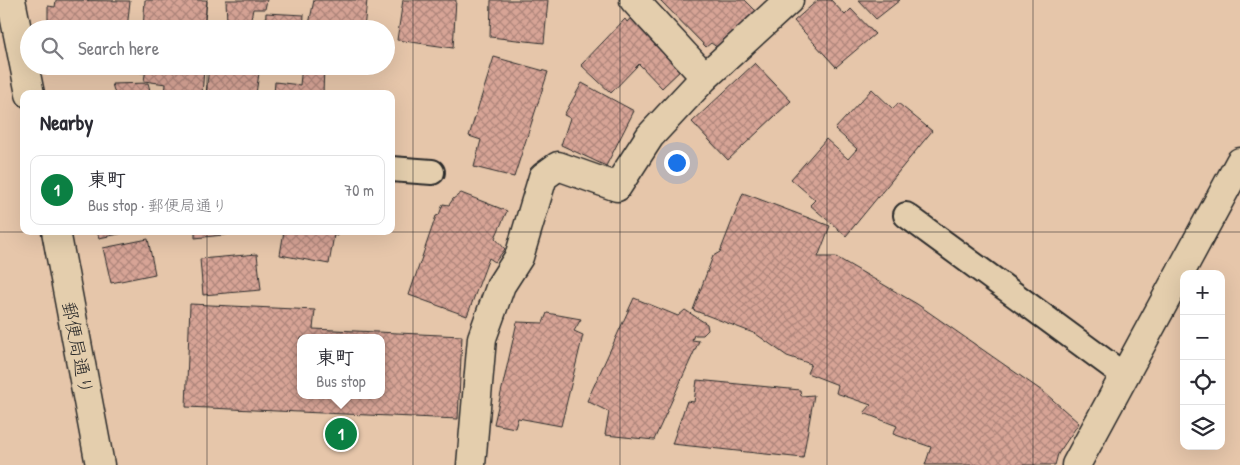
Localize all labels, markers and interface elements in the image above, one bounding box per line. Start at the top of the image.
search box [20,20,395,75]
icon: search [38,34,66,62]
text: Search here [78,35,159,61]
text: Nearby [40,108,93,137]
your location [664,150,690,176]
text: 東町 [88,166,126,192]
text: 1 [54,179,60,201]
text: 70 m [344,179,374,201]
text: Bus stop · 郵便局通り [88,194,228,216]
map controls [1180,270,1225,450]
button: + [1180,270,1225,315]
street label: 郵便局通り [56,299,100,397]
button: − [1180,315,1225,360]
popup [297,334,385,399]
text: 東町 [316,344,354,370]
button: locate [1180,360,1225,405]
text: Bus stop [316,370,366,392]
button: layers [1180,405,1225,450]
pin: 1 [325,415,357,453]

